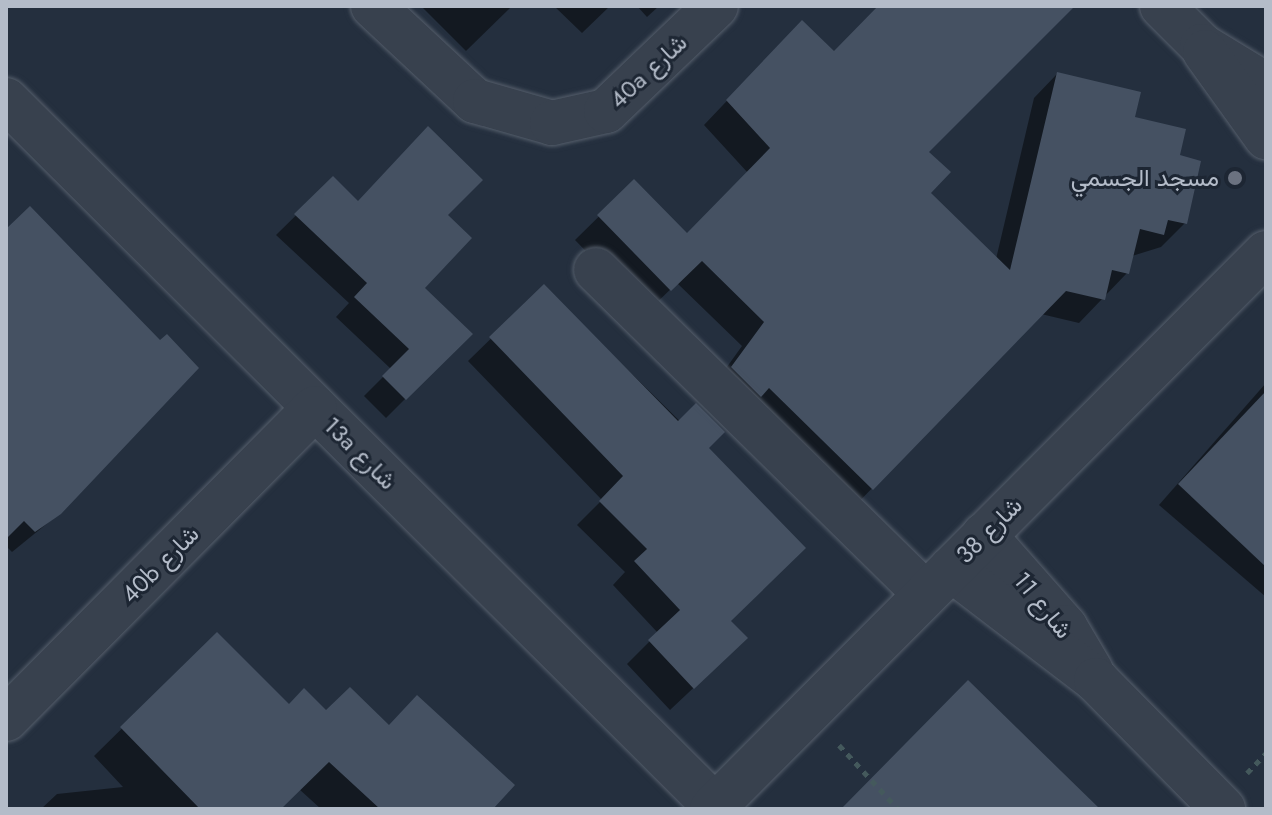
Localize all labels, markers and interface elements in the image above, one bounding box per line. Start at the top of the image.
street label: 40a شارع [603,28,693,114]
place label: مسجد الجسمي [1071,164,1219,192]
marker: مسجد الجسمي [1226,169,1244,187]
street label: 13a شارع [318,411,402,495]
street label: شارع 38 [950,491,1028,569]
street label: 40b شارع [115,519,205,609]
street label: شارع 11 [1008,566,1078,644]

